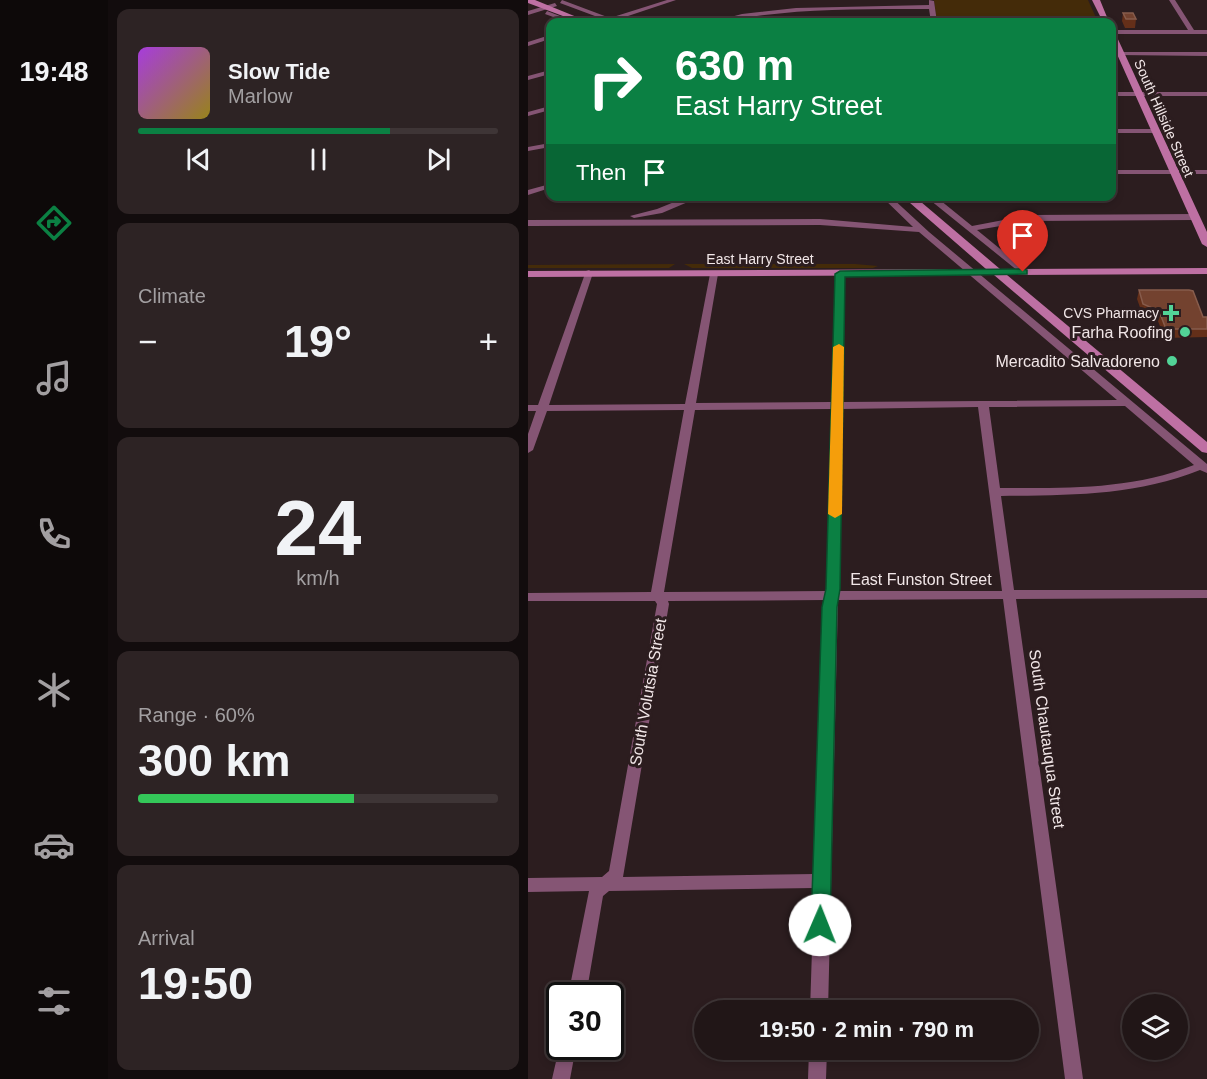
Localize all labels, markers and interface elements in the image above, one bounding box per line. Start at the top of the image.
icon: right [576,42,654,120]
text: 630 m [675,42,794,89]
text: 19:48 [19,57,89,87]
street label: South Hillside Street [1131,57,1197,179]
text: Slow Tide [228,59,330,84]
text: Marlow [228,85,292,107]
text: East Harry Street [675,91,882,121]
icon: previous [182,143,215,176]
icon: pause [302,143,335,176]
icon: next [422,143,455,176]
icon: arrive [638,156,671,189]
text: Then [576,160,626,185]
icon: directions [33,202,75,244]
pin [997,210,1048,272]
icon: arrive [1006,219,1039,252]
street label: East Harry Street [706,251,814,267]
text: Climate [138,285,206,307]
place label: CVS Pharmacy [1063,305,1159,321]
marker: CVS Pharmacy [1164,306,1178,320]
text: 19° [284,316,352,367]
text: − [138,323,157,360]
text: + [479,323,498,360]
place label: Farha Roofing [1072,324,1173,341]
marker: Farha Roofing [1178,325,1192,339]
place label: Mercadito Salvadoreno [995,353,1160,370]
marker: Mercadito Salvadoreno [1165,354,1179,368]
icon: music [33,357,75,399]
text: 24 [275,484,361,572]
icon: phone [33,513,75,555]
text: km/h [296,567,340,589]
street label: East Funston Street [850,571,992,588]
street label: South Volutsia Street [627,616,669,767]
street label: South Chautauqua Street [1026,648,1068,830]
icon: climate [33,669,75,711]
text: Range · 60% [138,704,255,726]
text: 300 km [138,735,291,786]
icon: car [33,824,75,866]
position arrow [788,893,852,957]
text: Arrival [138,927,195,949]
text: 19:50 [138,958,253,1009]
icon: filters [33,980,75,1022]
speed limit sign: 30 [546,982,624,1060]
map controls [1122,994,1188,1060]
button: layers [1122,994,1188,1060]
text: 19:50 · 2 min · 790 m [759,1017,974,1042]

